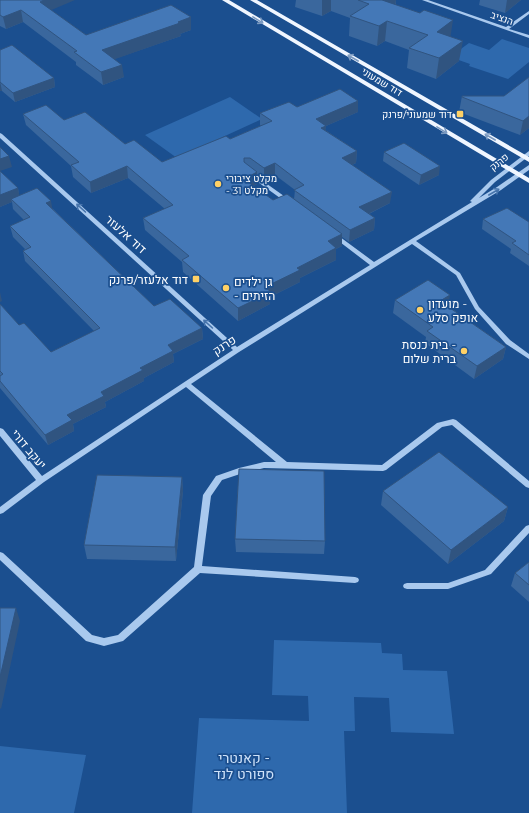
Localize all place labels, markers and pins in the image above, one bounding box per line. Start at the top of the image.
place label: דוד שמעוני/פרנק [382,108,452,121]
marker: דוד שמעוני/פרנק [455,109,465,119]
place label: מקלט ציבורי - מקלט 31 [226,172,277,197]
marker: מקלט ציבורי - מקלט 31 [213,179,223,189]
place label: דוד אלעזר/פרנק [109,272,188,287]
marker: דוד אלעזר/פרנק [191,274,201,284]
place label: גן ילדים - הזיתים [234,274,275,303]
marker: גן ילדים - הזיתים [221,283,231,293]
place label: מועדון - אופק סלע [428,296,478,325]
marker: מועדון - אופק סלע [415,305,425,315]
place label: בית כנסת - ברית שלום [402,337,457,366]
marker: בית כנסת - ברית שלום [459,346,469,356]

